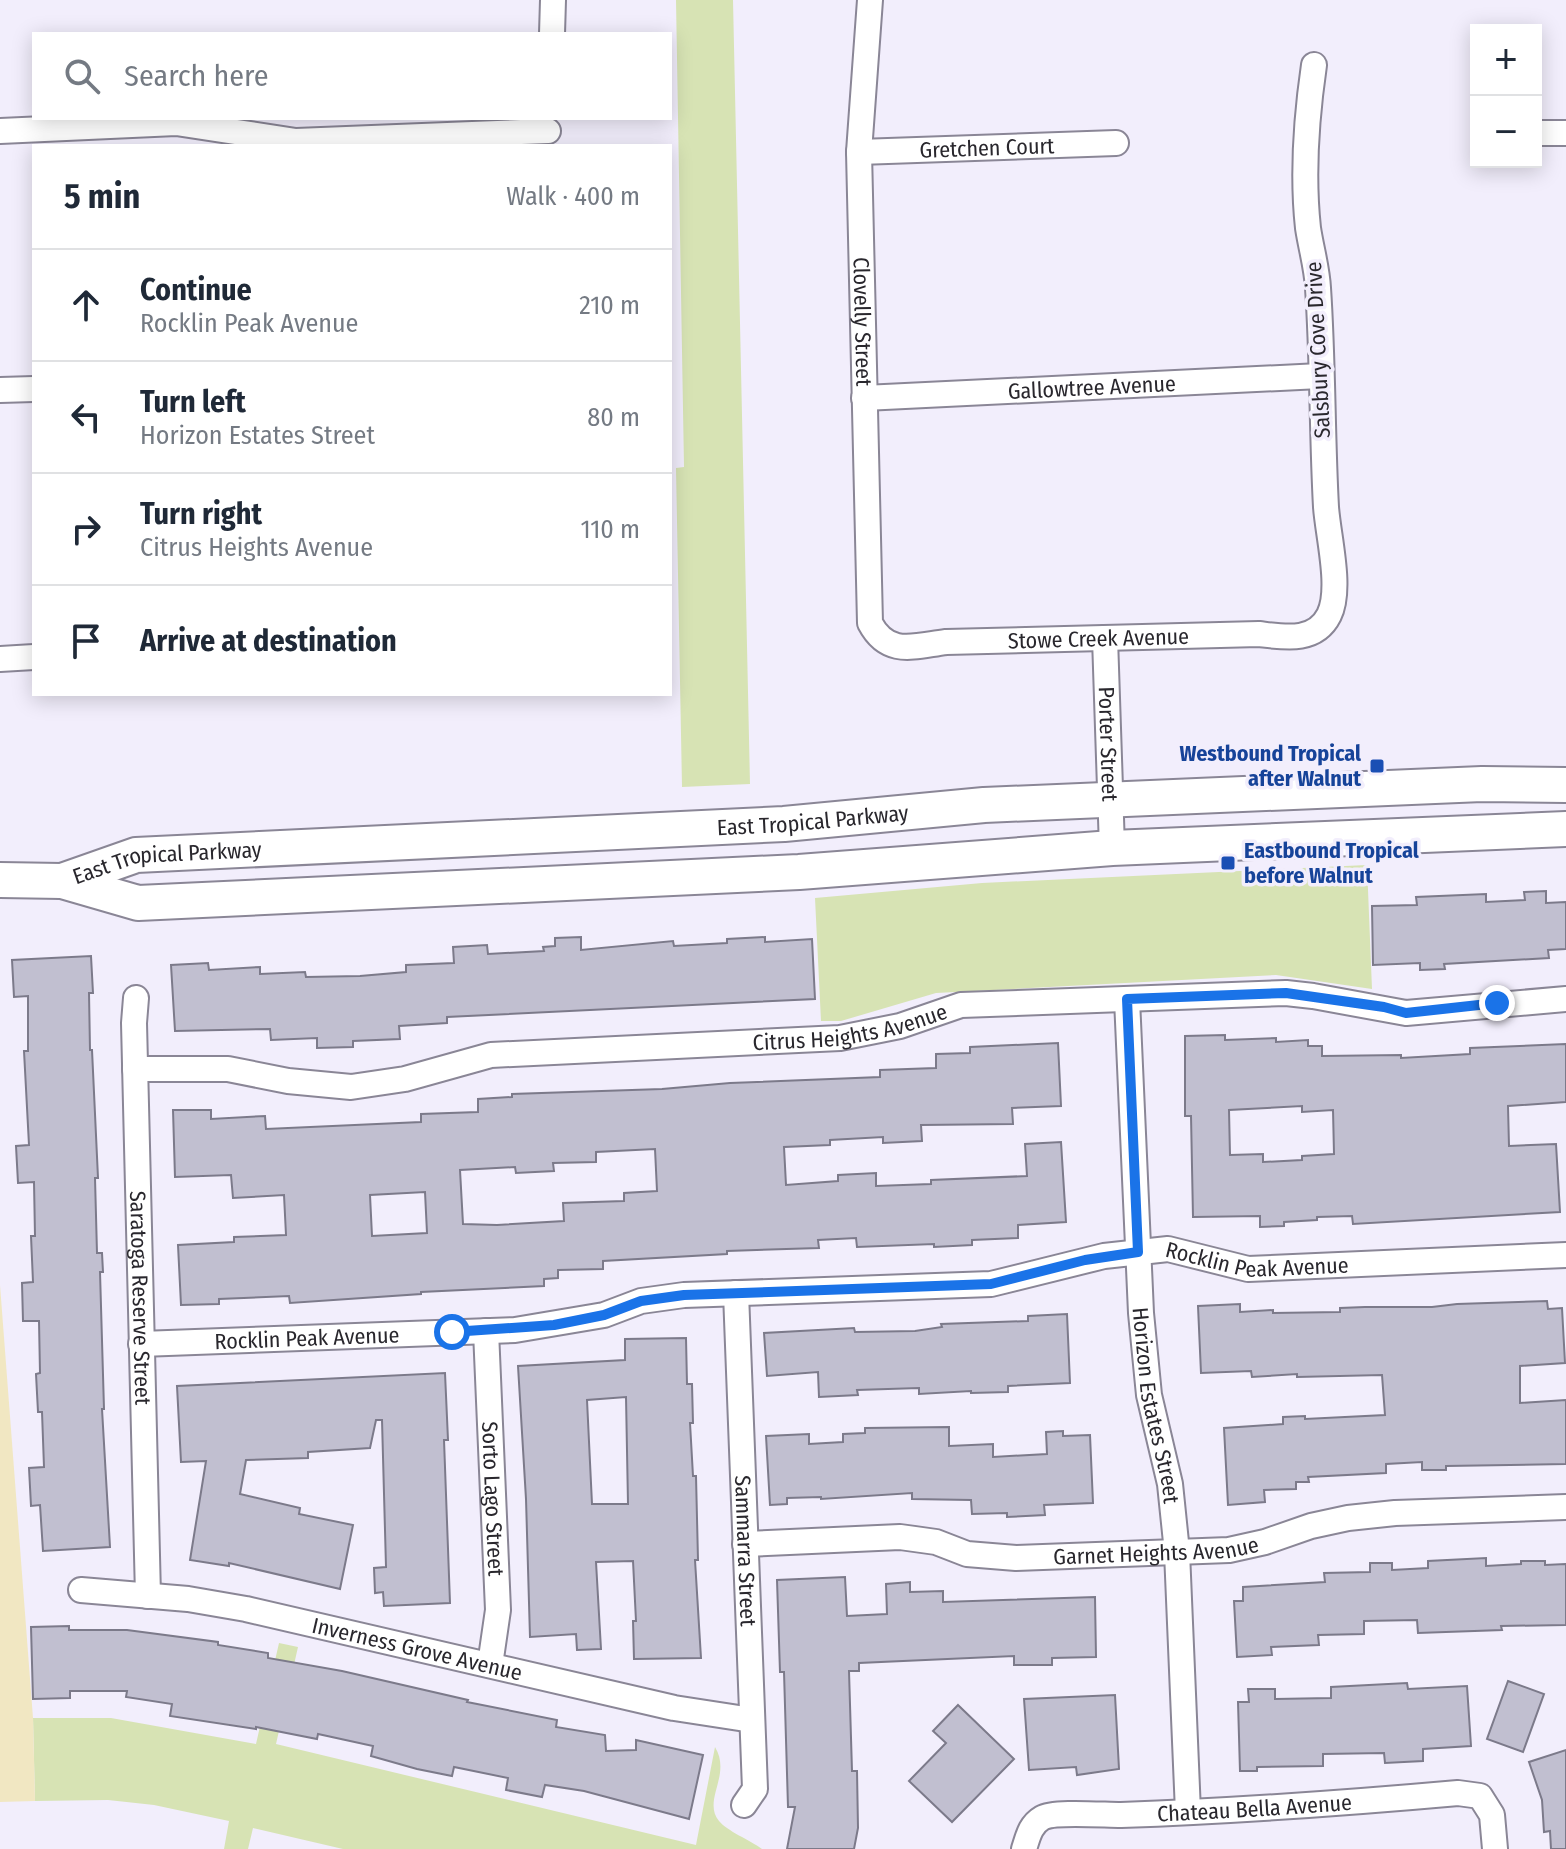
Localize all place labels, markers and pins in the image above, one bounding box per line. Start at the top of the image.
place label: Westbound Tropical after Walnut [1179,740,1362,792]
marker: Westbound Tropical after Walnut [1368,757,1386,775]
place label: Eastbound Tropical before Walnut [1244,837,1420,889]
marker: Eastbound Tropical before Walnut [1219,854,1237,872]

